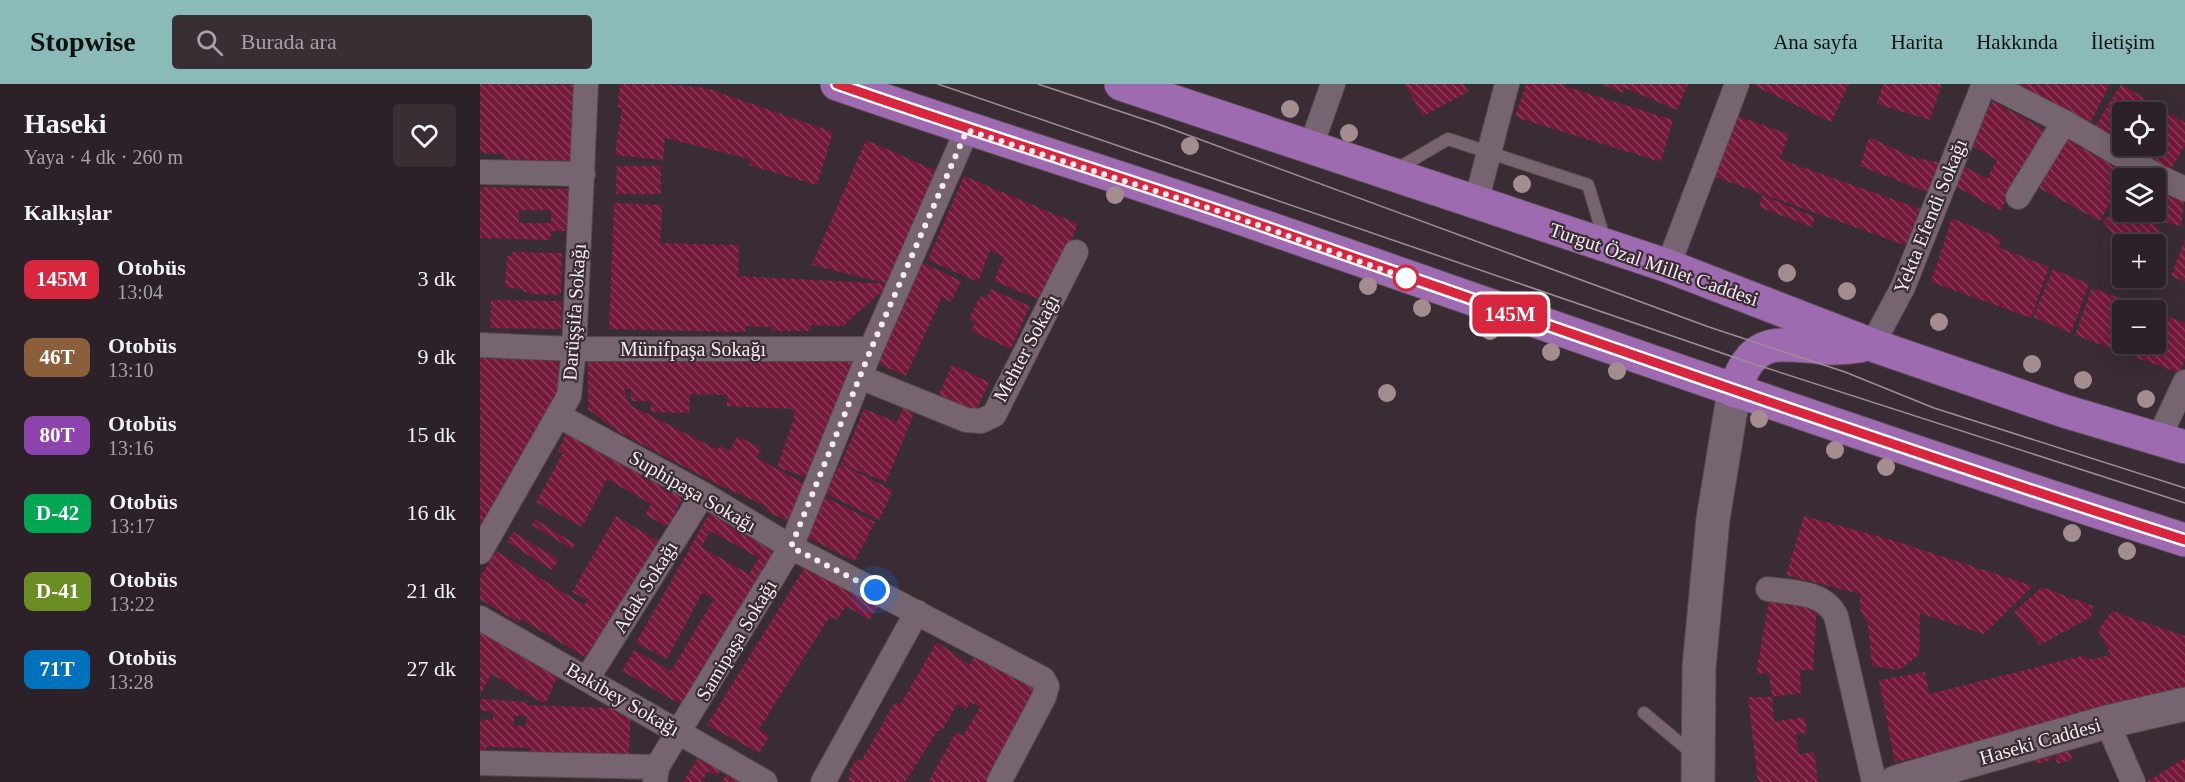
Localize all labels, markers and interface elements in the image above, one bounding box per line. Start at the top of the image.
search box [172,15,592,69]
text: Stopwise [30,26,136,57]
icon: search [193,26,226,59]
text: Burada ara [241,29,337,54]
text: Ana sayfa [1773,30,1858,54]
text: Harita [1891,30,1943,54]
text: Hakkında [1976,30,2058,54]
text: İletişim [2091,30,2155,54]
map controls [2112,102,2166,354]
button: locate [2112,102,2166,156]
button: heart [393,104,456,167]
text: Haseki [24,108,106,139]
street label: Yekta Efendi Sokağı [1889,135,1972,297]
text: Yaya · 4 dk · 260 m [24,146,183,168]
button: layers [2112,168,2166,222]
text: Kalkışlar [24,200,112,225]
street label: Turgut Özal Millet Caddesi [1546,218,1762,311]
button: + [2112,234,2166,288]
street label: Darüşşifa Sokağı [558,242,591,381]
text: Otobüs [117,255,186,280]
unlabelled marker [1393,265,1419,291]
text: 3 dk [418,266,456,291]
text: 145M [36,267,87,291]
text: 13:04 [117,281,163,303]
street label: Mehter Sokağı [989,290,1065,406]
line badge: 145M [1468,294,1552,334]
button: − [2112,300,2166,354]
text: 145M [1484,302,1536,326]
text: Otobüs [108,333,176,358]
street label: Münifpaşa Sokağı [620,338,766,361]
text: 9 dk [418,344,456,369]
text: 46T [39,345,75,369]
text: 13:10 [108,359,154,381]
text: Otobüs [108,411,176,436]
text: 15 dk [407,422,456,447]
text: 80T [39,423,75,447]
text: 13:16 [108,437,154,459]
street label: Suphipaşa Sokağı [625,446,761,537]
text: Otobüs [109,489,178,514]
text: 16 dk [407,500,456,525]
text: D-42 [36,501,79,525]
text: 13:17 [109,515,155,537]
street label: Adak Sokağı [608,537,683,637]
text: Otobüs [109,567,178,592]
street label: Samipaşa Sokağı [691,575,782,705]
your location [860,575,890,605]
text: 21 dk [407,578,456,603]
text: D-41 [36,579,79,603]
text: 13:22 [109,593,155,615]
text: Otobüs [108,645,176,670]
text: 27 dk [407,656,456,681]
text: 71T [39,657,75,681]
street label: Bakibey Sokağı [562,658,684,741]
text: 13:28 [108,671,154,693]
street label: Haseki Caddesi [1977,713,2104,769]

